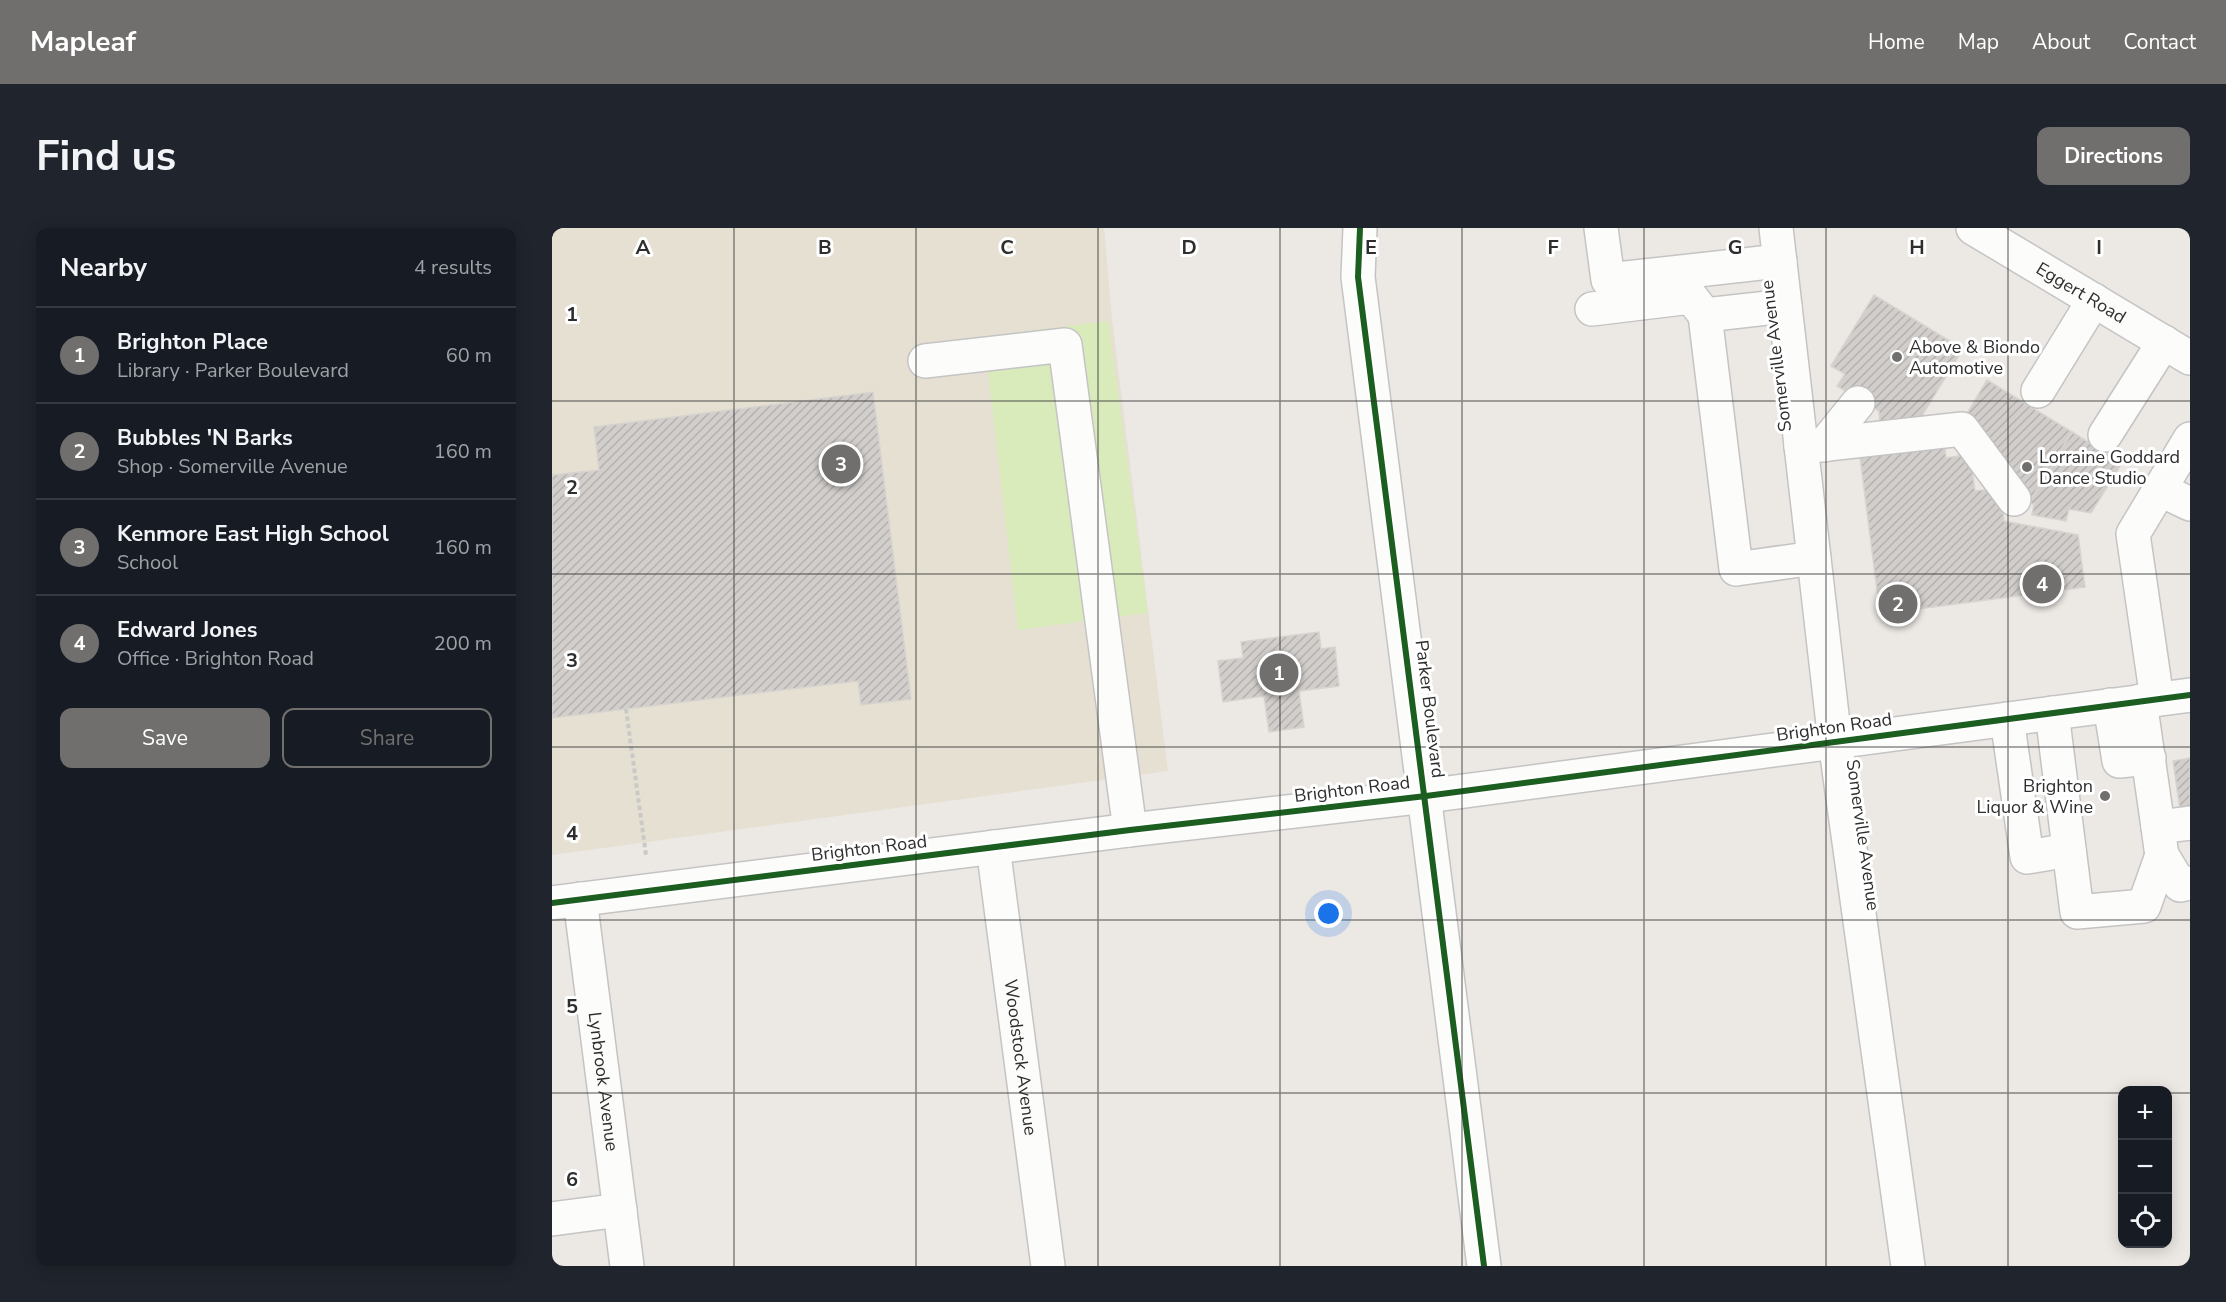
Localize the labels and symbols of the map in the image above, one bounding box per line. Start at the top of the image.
text: A [636,234,651,261]
text: B [818,234,832,261]
text: C [1000,234,1014,261]
text: D [1181,234,1197,261]
text: E [1365,234,1377,261]
text: F [1547,234,1559,261]
text: G [1728,234,1742,261]
text: H [1909,234,1925,261]
text: I [2096,234,2102,261]
street label: Eggert Road [2032,257,2131,329]
street label: Somerville Avenue [1755,279,1797,433]
text: 1 [566,301,578,328]
place label: Above & Biondo Automotive [1909,335,2040,380]
marker: Above & Biondo Automotive [1890,350,1904,364]
pin: 3 [822,442,860,486]
place label: Lorraine Goddard Dance Studio [2039,445,2180,490]
marker: Lorraine Goddard Dance Studio [2020,460,2034,474]
text: 2 [566,474,578,501]
pin: 4 [2022,562,2062,606]
pin: 2 [1878,582,1918,626]
street label: Parker Boulevard [1410,639,1450,779]
text: 3 [566,647,578,674]
pin: 1 [1260,650,1298,696]
street label: Brighton Road [1775,707,1893,747]
street label: Somerville Avenue [1841,758,1885,912]
street label: Brighton Road [1293,770,1411,808]
place label: Brighton Liquor & Wine [1976,774,2093,819]
marker: Brighton Liquor & Wine [2098,789,2112,803]
text: 4 [566,820,578,847]
street label: Brighton Road [810,829,928,867]
your location [1314,899,1343,928]
street label: Woodstock Avenue [998,978,1043,1137]
text: 5 [566,993,578,1020]
street label: Lynbrook Avenue [583,1010,624,1153]
text: 6 [566,1166,578,1193]

